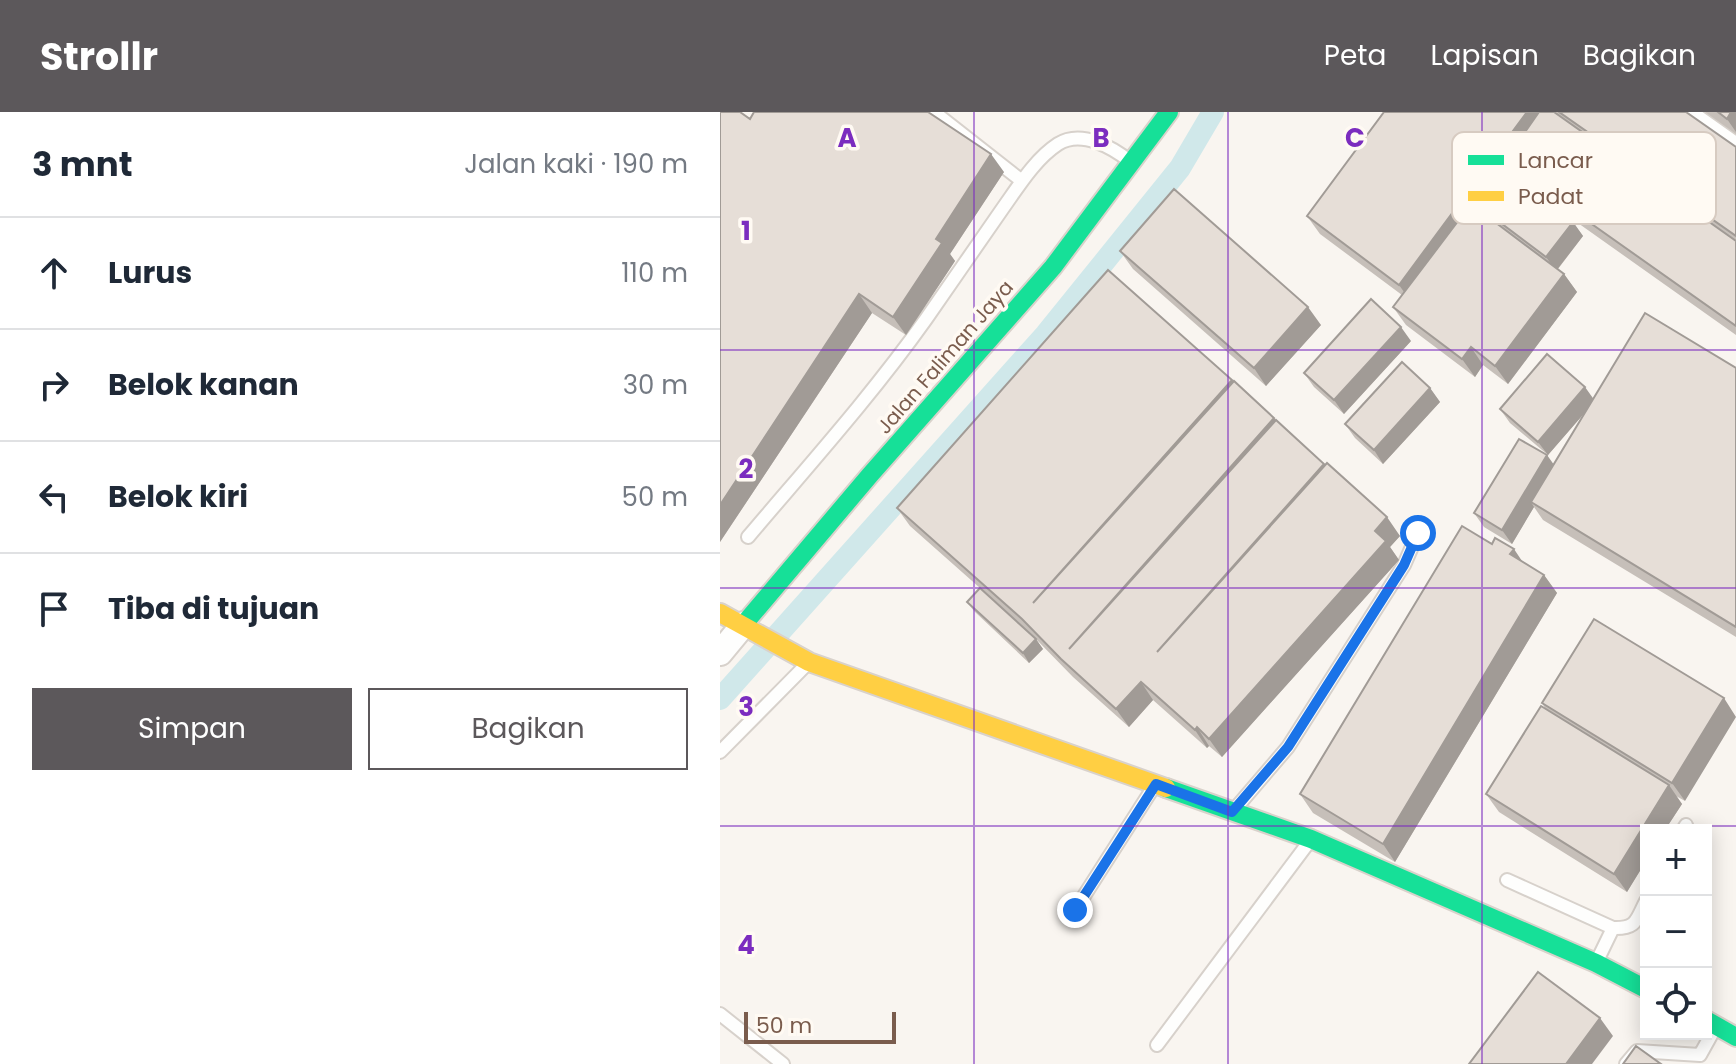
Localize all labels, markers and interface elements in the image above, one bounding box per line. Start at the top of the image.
text: Strollr [40,30,158,83]
text: Peta [1324,36,1387,75]
text: Lapisan [1431,36,1539,75]
text: Bagikan [1583,36,1696,75]
text: A [837,120,857,156]
text: B [1092,120,1110,156]
text: C [1345,120,1365,156]
legend [1452,132,1716,224]
text: 3 mnt [32,140,133,188]
text: Lancar [1518,145,1593,176]
text: Jalan kaki · 190 m [464,146,688,182]
text: Padat [1518,181,1583,212]
text: 1 [741,213,751,249]
icon: ahead [32,251,76,295]
text: Lurus [108,251,192,294]
text: 110 m [621,255,688,291]
street label: Jalan Faliman Jaya [870,274,1020,440]
icon: right [32,363,76,407]
text: Belok kanan [108,363,299,406]
text: 30 m [623,367,688,403]
text: 2 [739,451,754,487]
icon: left [32,475,76,519]
text: Belok kiri [108,475,248,518]
text: 50 m [622,479,688,515]
route start [1400,515,1436,551]
icon: arrive [32,587,76,631]
text: Tiba di tujuan [108,587,319,630]
button: Simpan [32,688,352,770]
button: Bagikan [368,688,688,770]
text: 3 [738,689,754,725]
map controls [1640,824,1712,1040]
button: + [1640,824,1712,896]
route end [1057,892,1093,928]
button: − [1640,896,1712,968]
text: 4 [737,927,755,963]
button: locate [1640,968,1712,1040]
scale bar [744,1008,896,1044]
text: 50 m [756,1010,812,1041]

